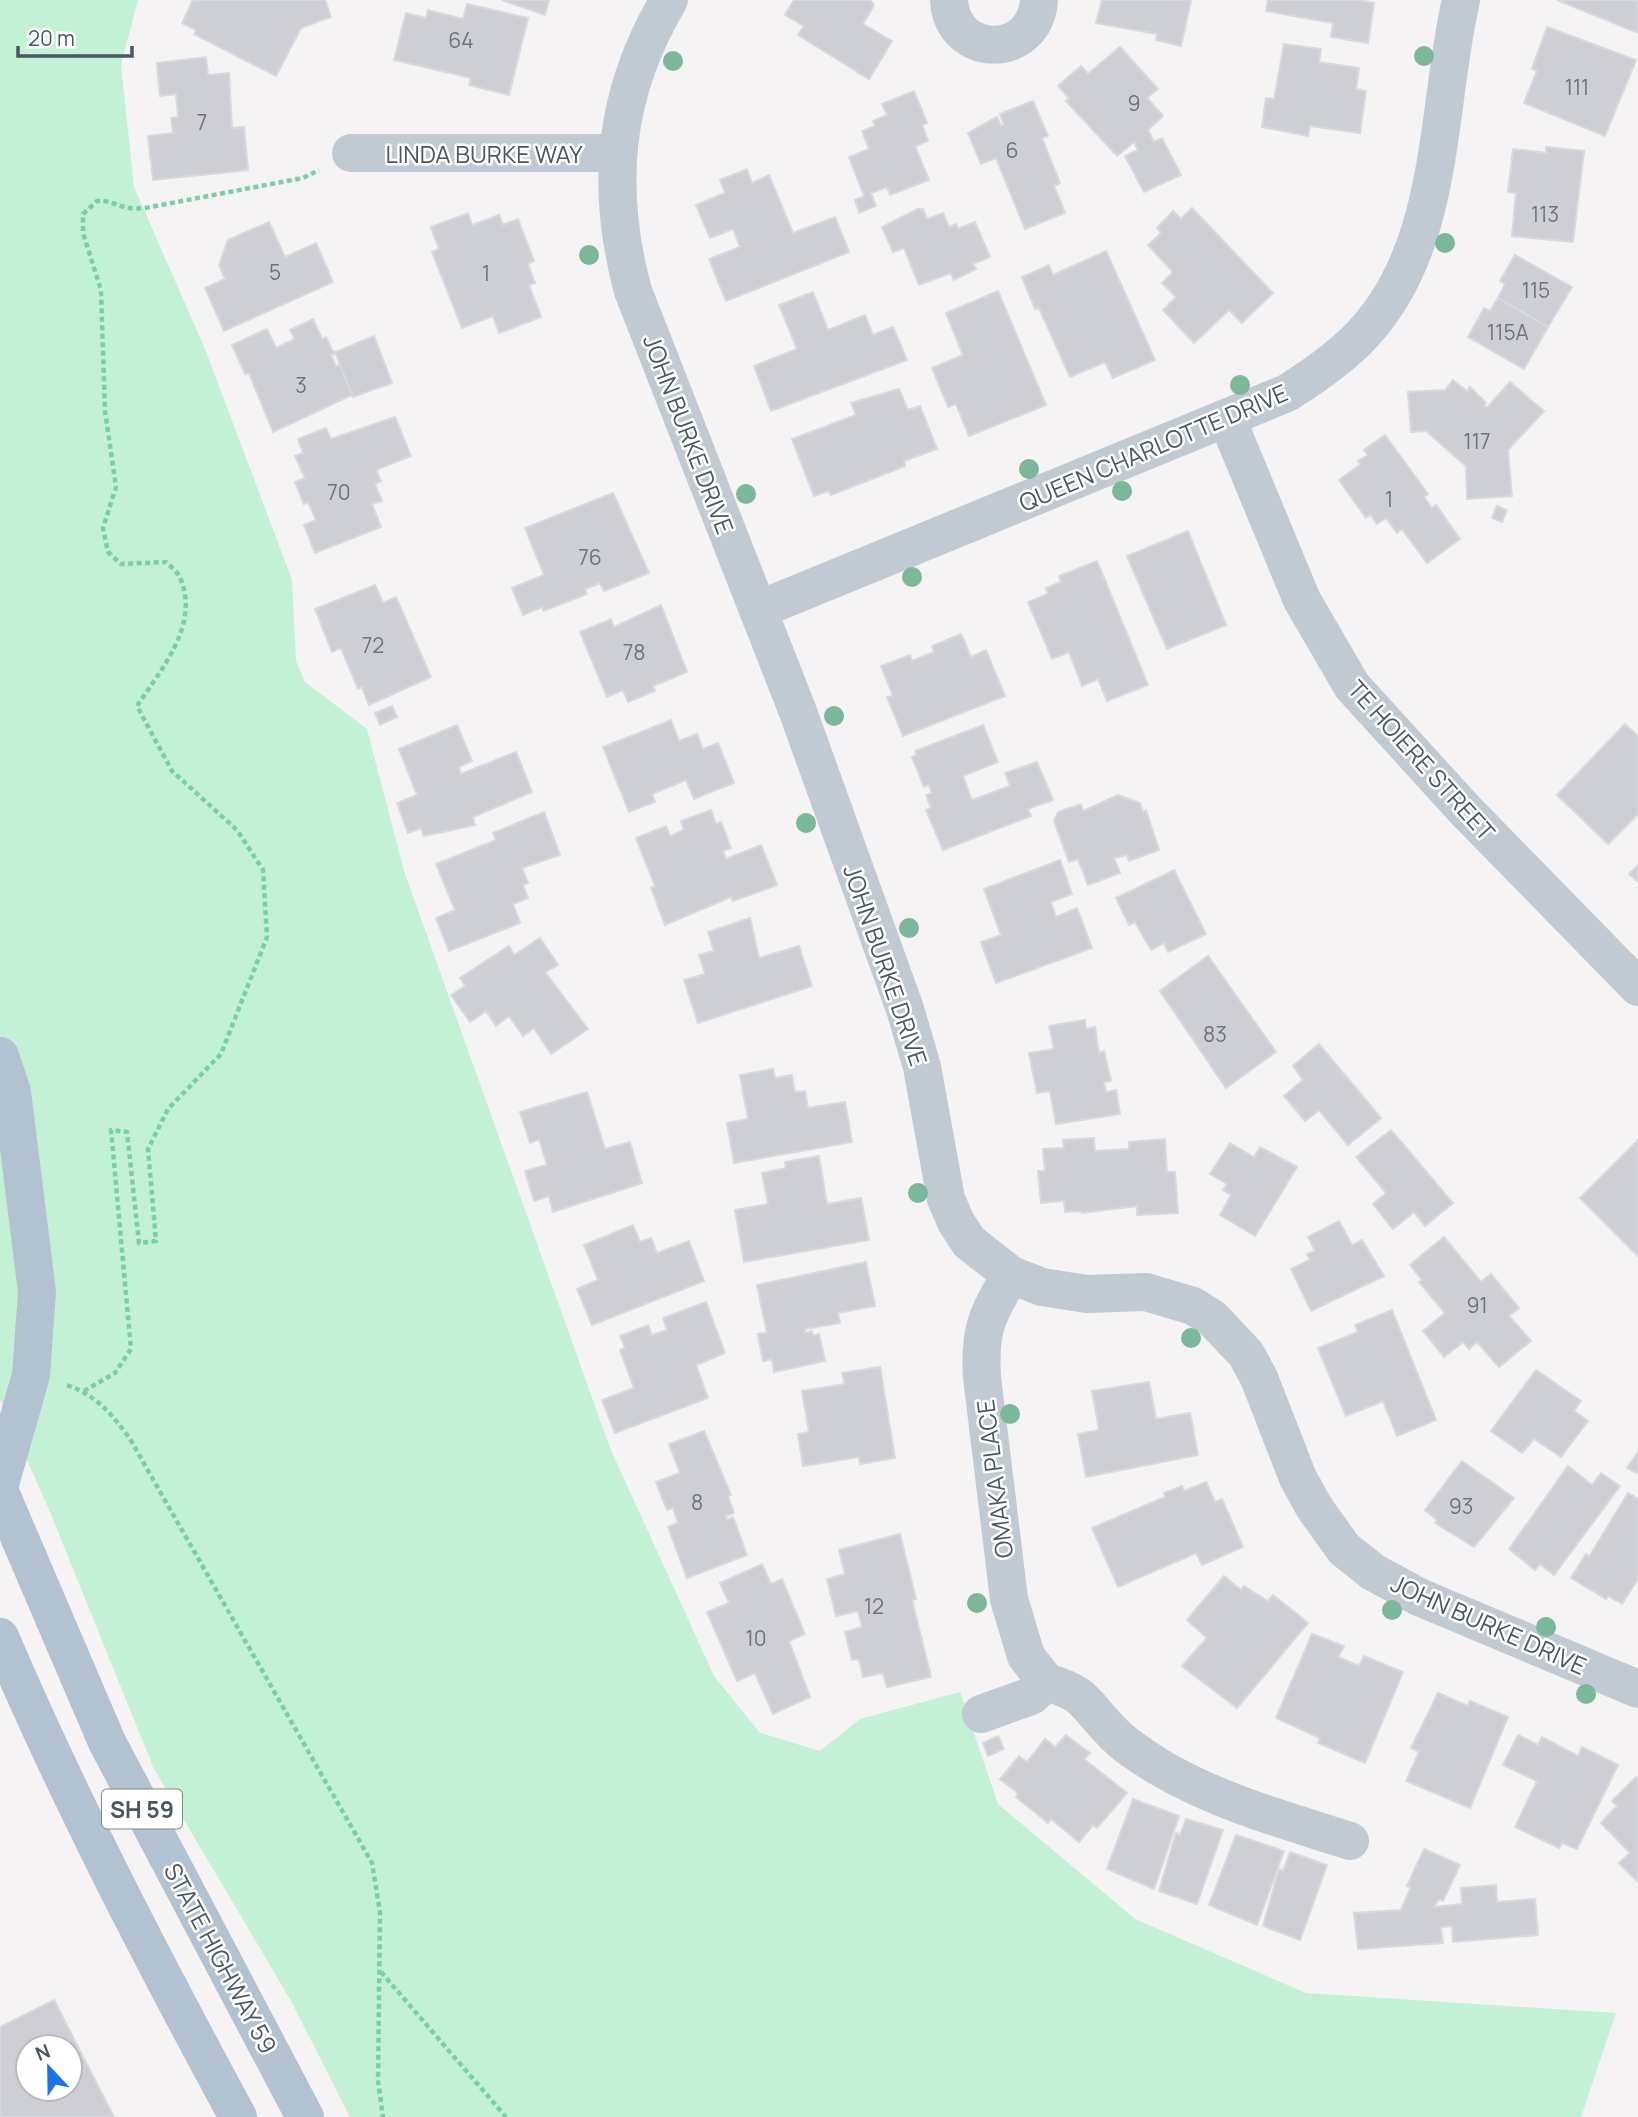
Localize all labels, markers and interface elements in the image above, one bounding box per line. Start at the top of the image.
scale bar [18,14,131,58]
text: 20 m [28,24,75,52]
house number: 64 [448,26,474,54]
house number: 111 [1565,73,1589,101]
house number: 9 [1127,89,1141,117]
house number: 7 [197,108,207,136]
house number: 6 [1005,136,1019,164]
street label: LINDA BURKE WAY [385,137,583,170]
house number: 113 [1531,200,1559,228]
house number: 5 [269,258,281,286]
house number: 1 [482,259,490,287]
house number: 115 [1522,276,1550,304]
house number: 115A [1487,318,1529,346]
street label: JOHN BURKE DRIVE [636,330,742,538]
house number: 3 [295,371,307,399]
street label: QUEEN CHARLOTTE DRIVE [1014,375,1292,519]
house number: 117 [1464,427,1490,455]
house number: 70 [327,478,351,506]
house number: 1 [1385,485,1393,513]
house number: 76 [578,543,602,571]
house number: 72 [362,631,384,659]
house number: 78 [623,638,645,666]
street label: TE HOIERE STREET [1341,673,1503,848]
street label: JOHN BURKE DRIVE [836,860,936,1070]
house number: 83 [1203,1020,1227,1048]
house number: 91 [1466,1291,1488,1319]
street label: OMAKA PLACE [968,1398,1020,1560]
house number: 8 [691,1488,703,1516]
house number: 93 [1449,1492,1473,1520]
street label: JOHN BURKE DRIVE [1386,1566,1592,1682]
house number: 12 [864,1592,884,1620]
house number: 10 [746,1624,767,1652]
road number: SH 59 [102,1790,182,1828]
street label: STATE HIGHWAY 59 [157,1857,285,2059]
north arrow [14,2033,84,2103]
text: N [31,2038,54,2067]

